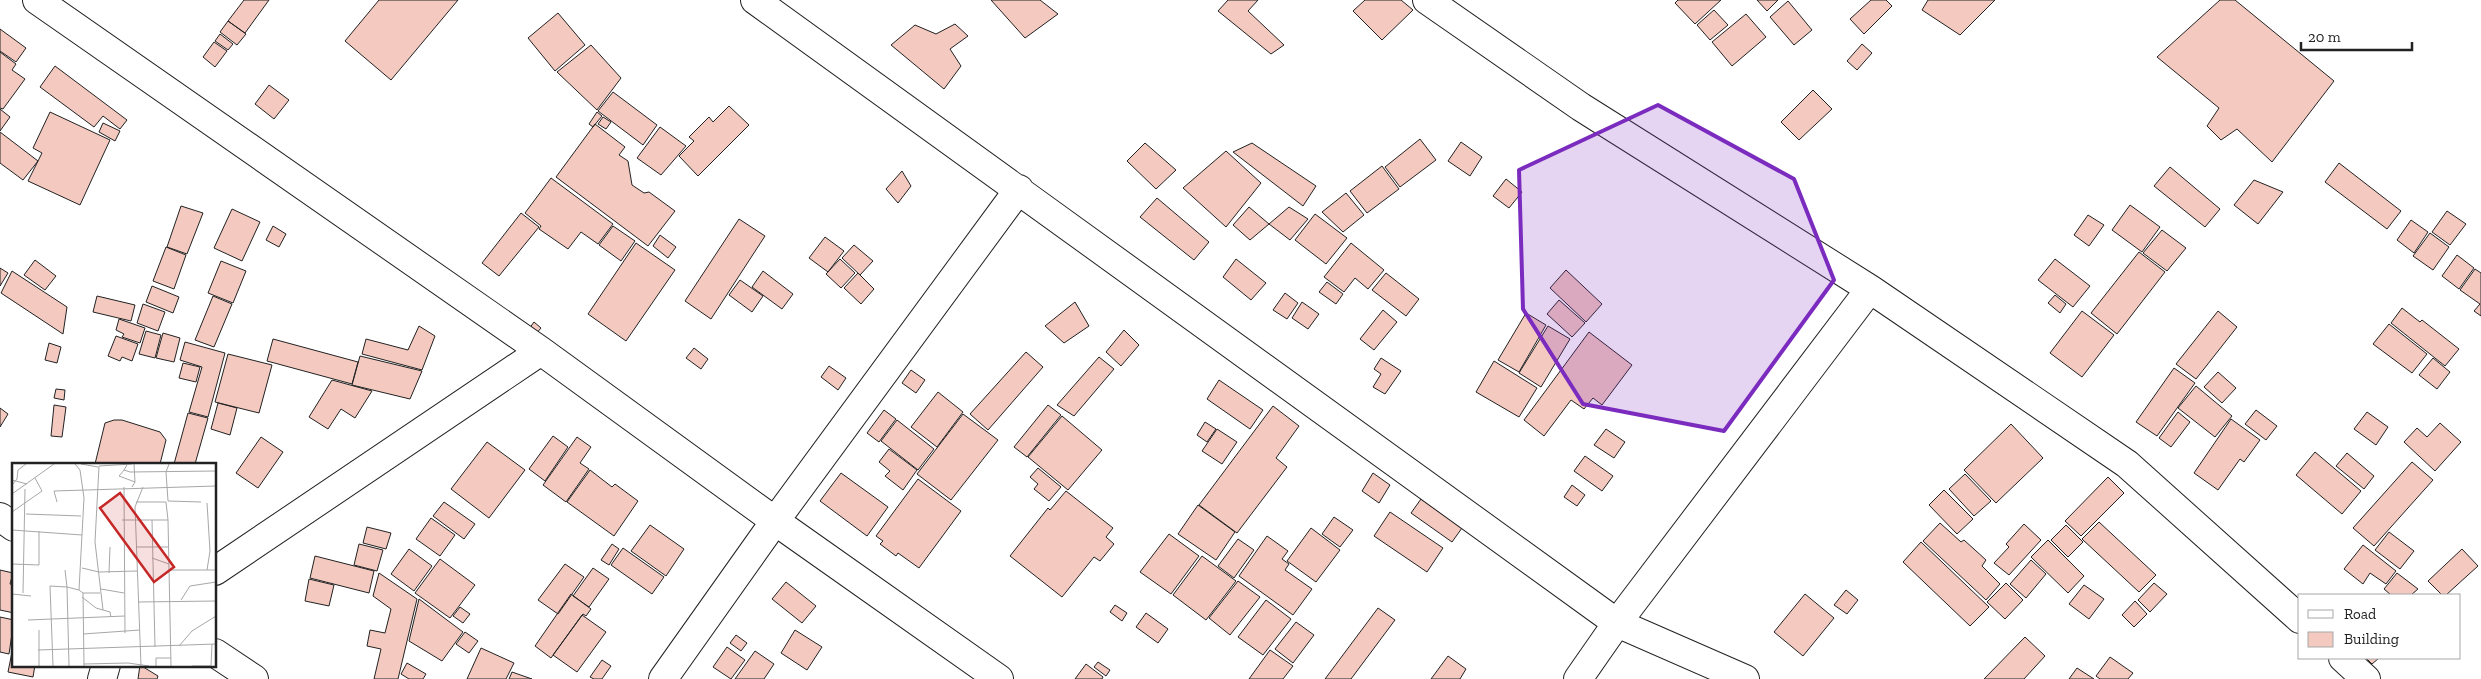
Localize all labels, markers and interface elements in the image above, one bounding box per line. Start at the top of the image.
scale bar [2301,20,2412,52]
text: 20 m [2308,28,2341,46]
inset map [12,463,216,666]
legend [2298,594,2461,659]
text: Road [2344,605,2377,623]
text: Building [2344,630,2399,648]

